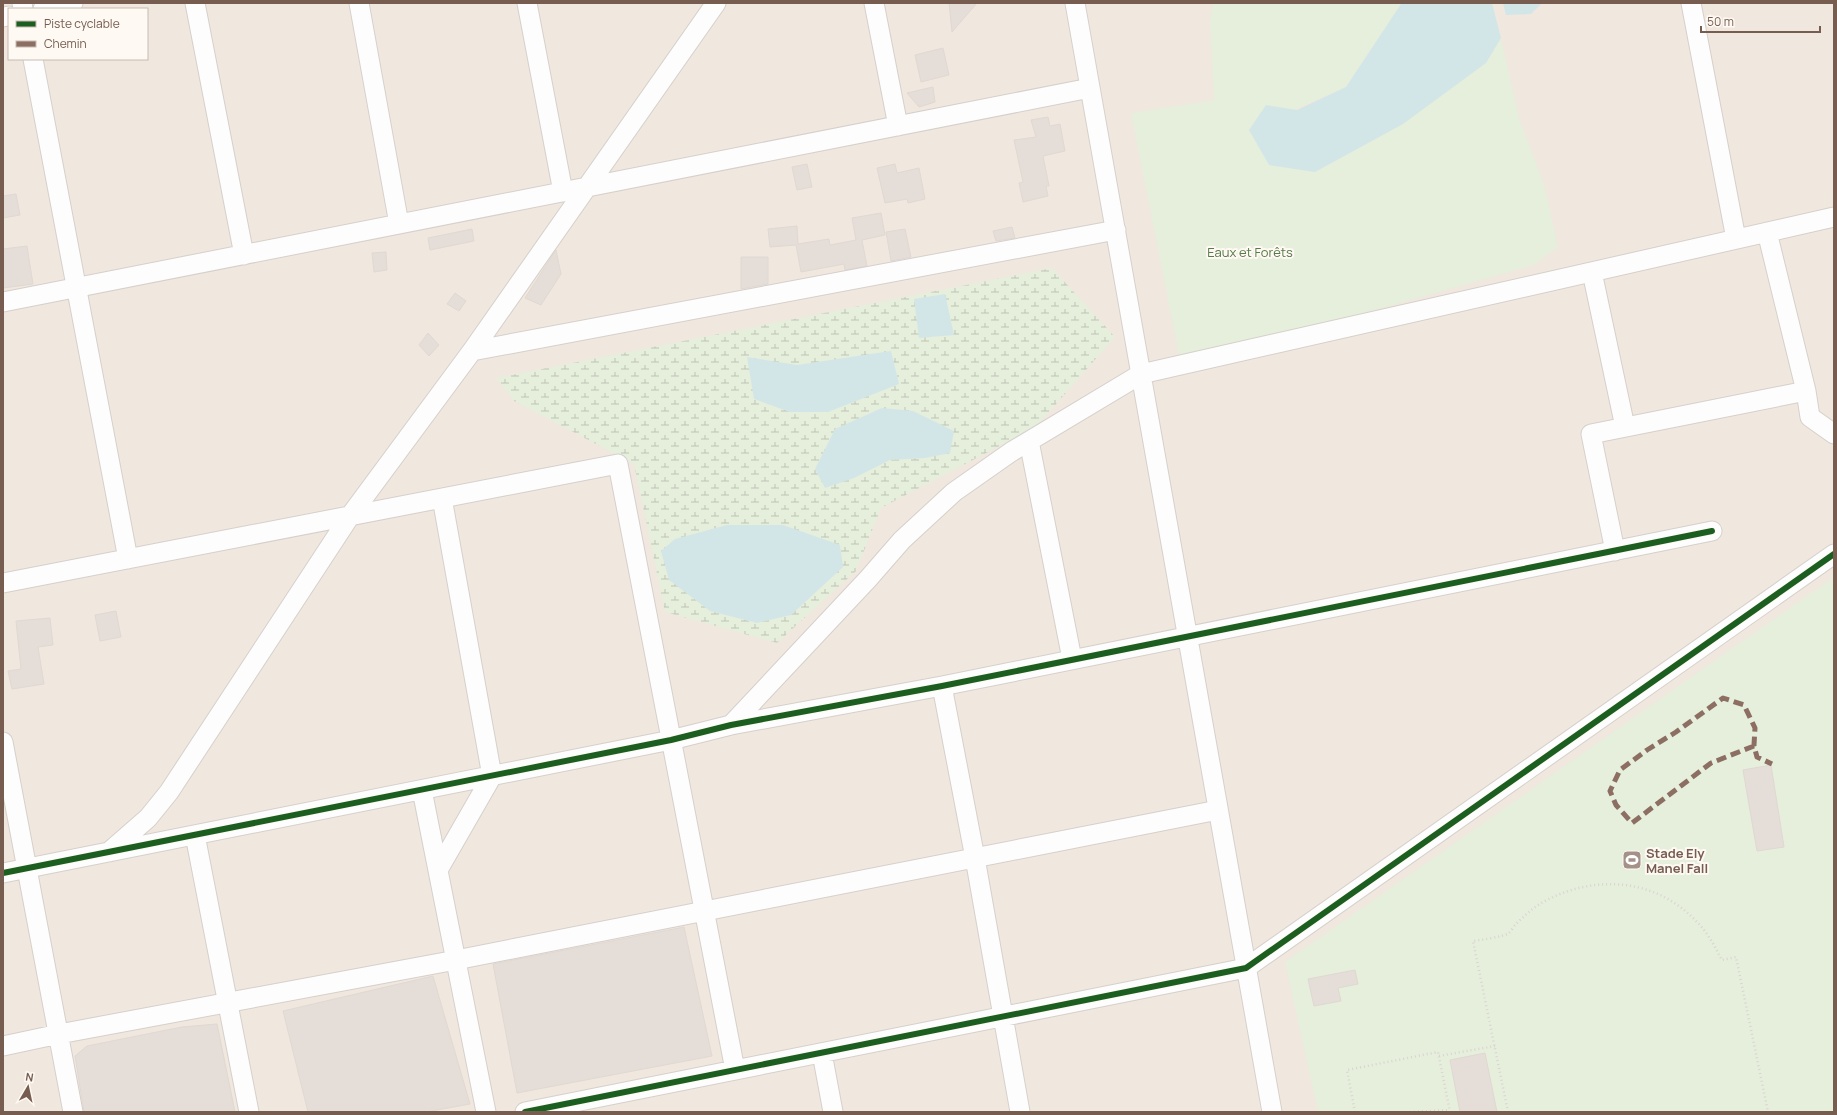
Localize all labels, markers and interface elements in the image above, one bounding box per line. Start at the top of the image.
legend [8,8,148,60]
scale bar [1701,8,1820,34]
text: 50 m [1707,13,1734,30]
text: Piste cyclable [44,15,120,32]
text: Chemin [44,35,87,52]
park label: Eaux et Forêts [1207,243,1293,261]
place label: Stade Ely Manel Fall [1646,844,1708,877]
sports icon: Stade Ely Manel Fall [1621,849,1643,871]
north arrow [8,1067,48,1107]
text: N [25,1069,35,1085]

